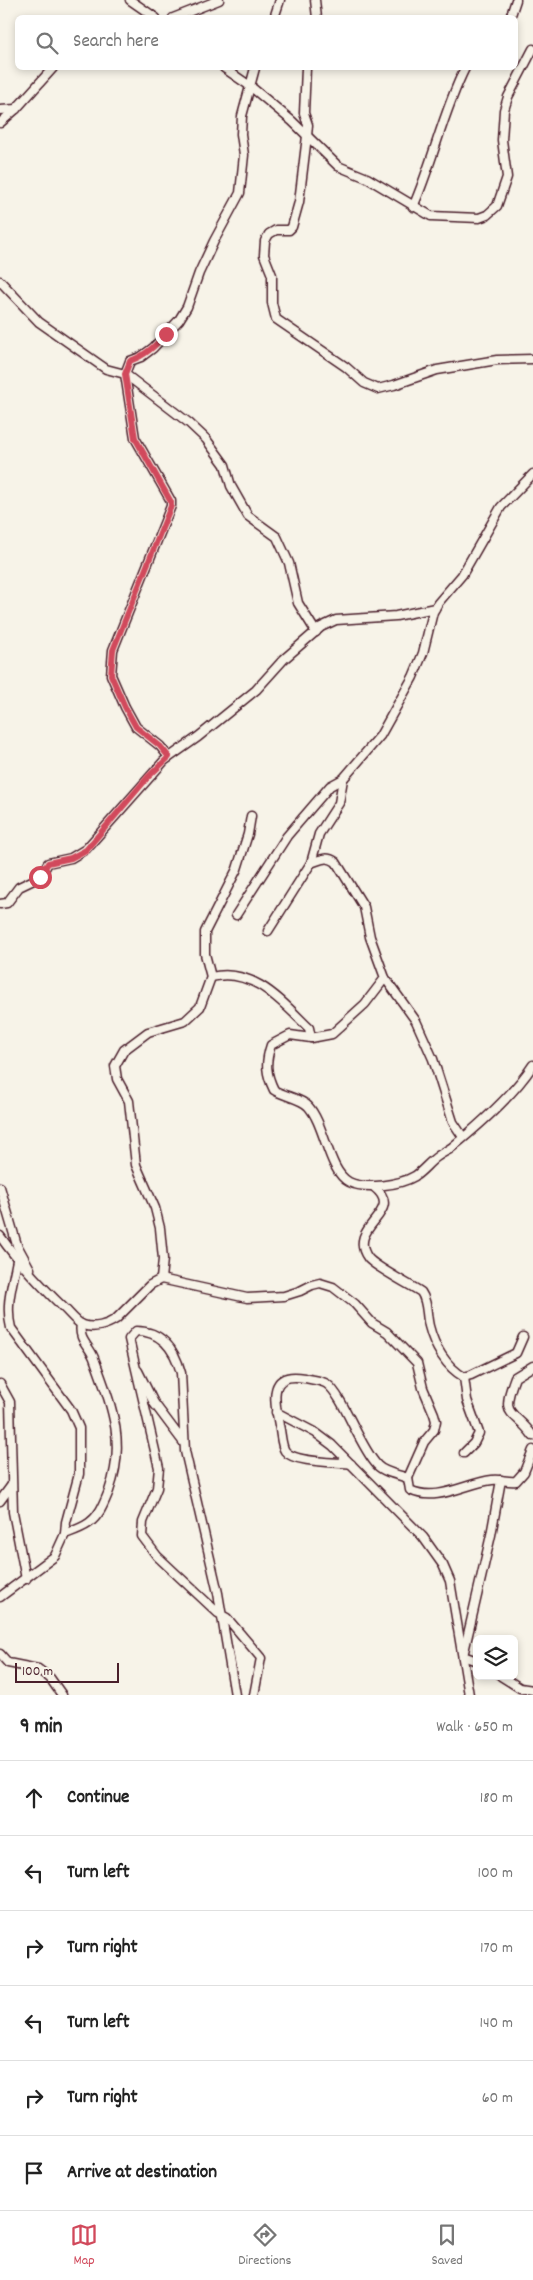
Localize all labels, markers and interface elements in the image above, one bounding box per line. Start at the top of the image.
search box [15,15,518,70]
icon: search [33,29,61,57]
text: Search here [73,29,159,56]
route end [155,323,178,346]
route start [29,866,52,889]
map controls [473,1635,518,1680]
button: layers [473,1635,518,1680]
scale bar [15,1660,119,1683]
text: 100 m [22,1662,53,1682]
text: 9 min [20,1713,62,1743]
text: Walk · 650 m [436,1716,513,1739]
icon: ahead [20,1784,48,1812]
text: Continue [67,1785,129,1812]
text: 180 m [480,1787,513,1810]
icon: left [20,1859,48,1887]
text: Turn left [67,1860,130,1887]
text: 100 m [477,1862,513,1885]
icon: right [20,1934,48,1962]
text: Turn right [67,1935,138,1962]
text: 170 m [480,1937,513,1960]
icon: left [20,2009,48,2037]
text: Turn left [67,2010,130,2037]
text: 140 m [479,2012,513,2035]
icon: right [20,2084,48,2112]
text: Turn right [67,2085,138,2112]
text: 60 m [482,2087,513,2110]
icon: arrive [20,2159,48,2187]
text: Arrive at destination [67,2160,217,2187]
tab: Map [70,2221,98,2271]
tab: Directions [238,2221,291,2271]
tab: Saved [432,2221,463,2271]

